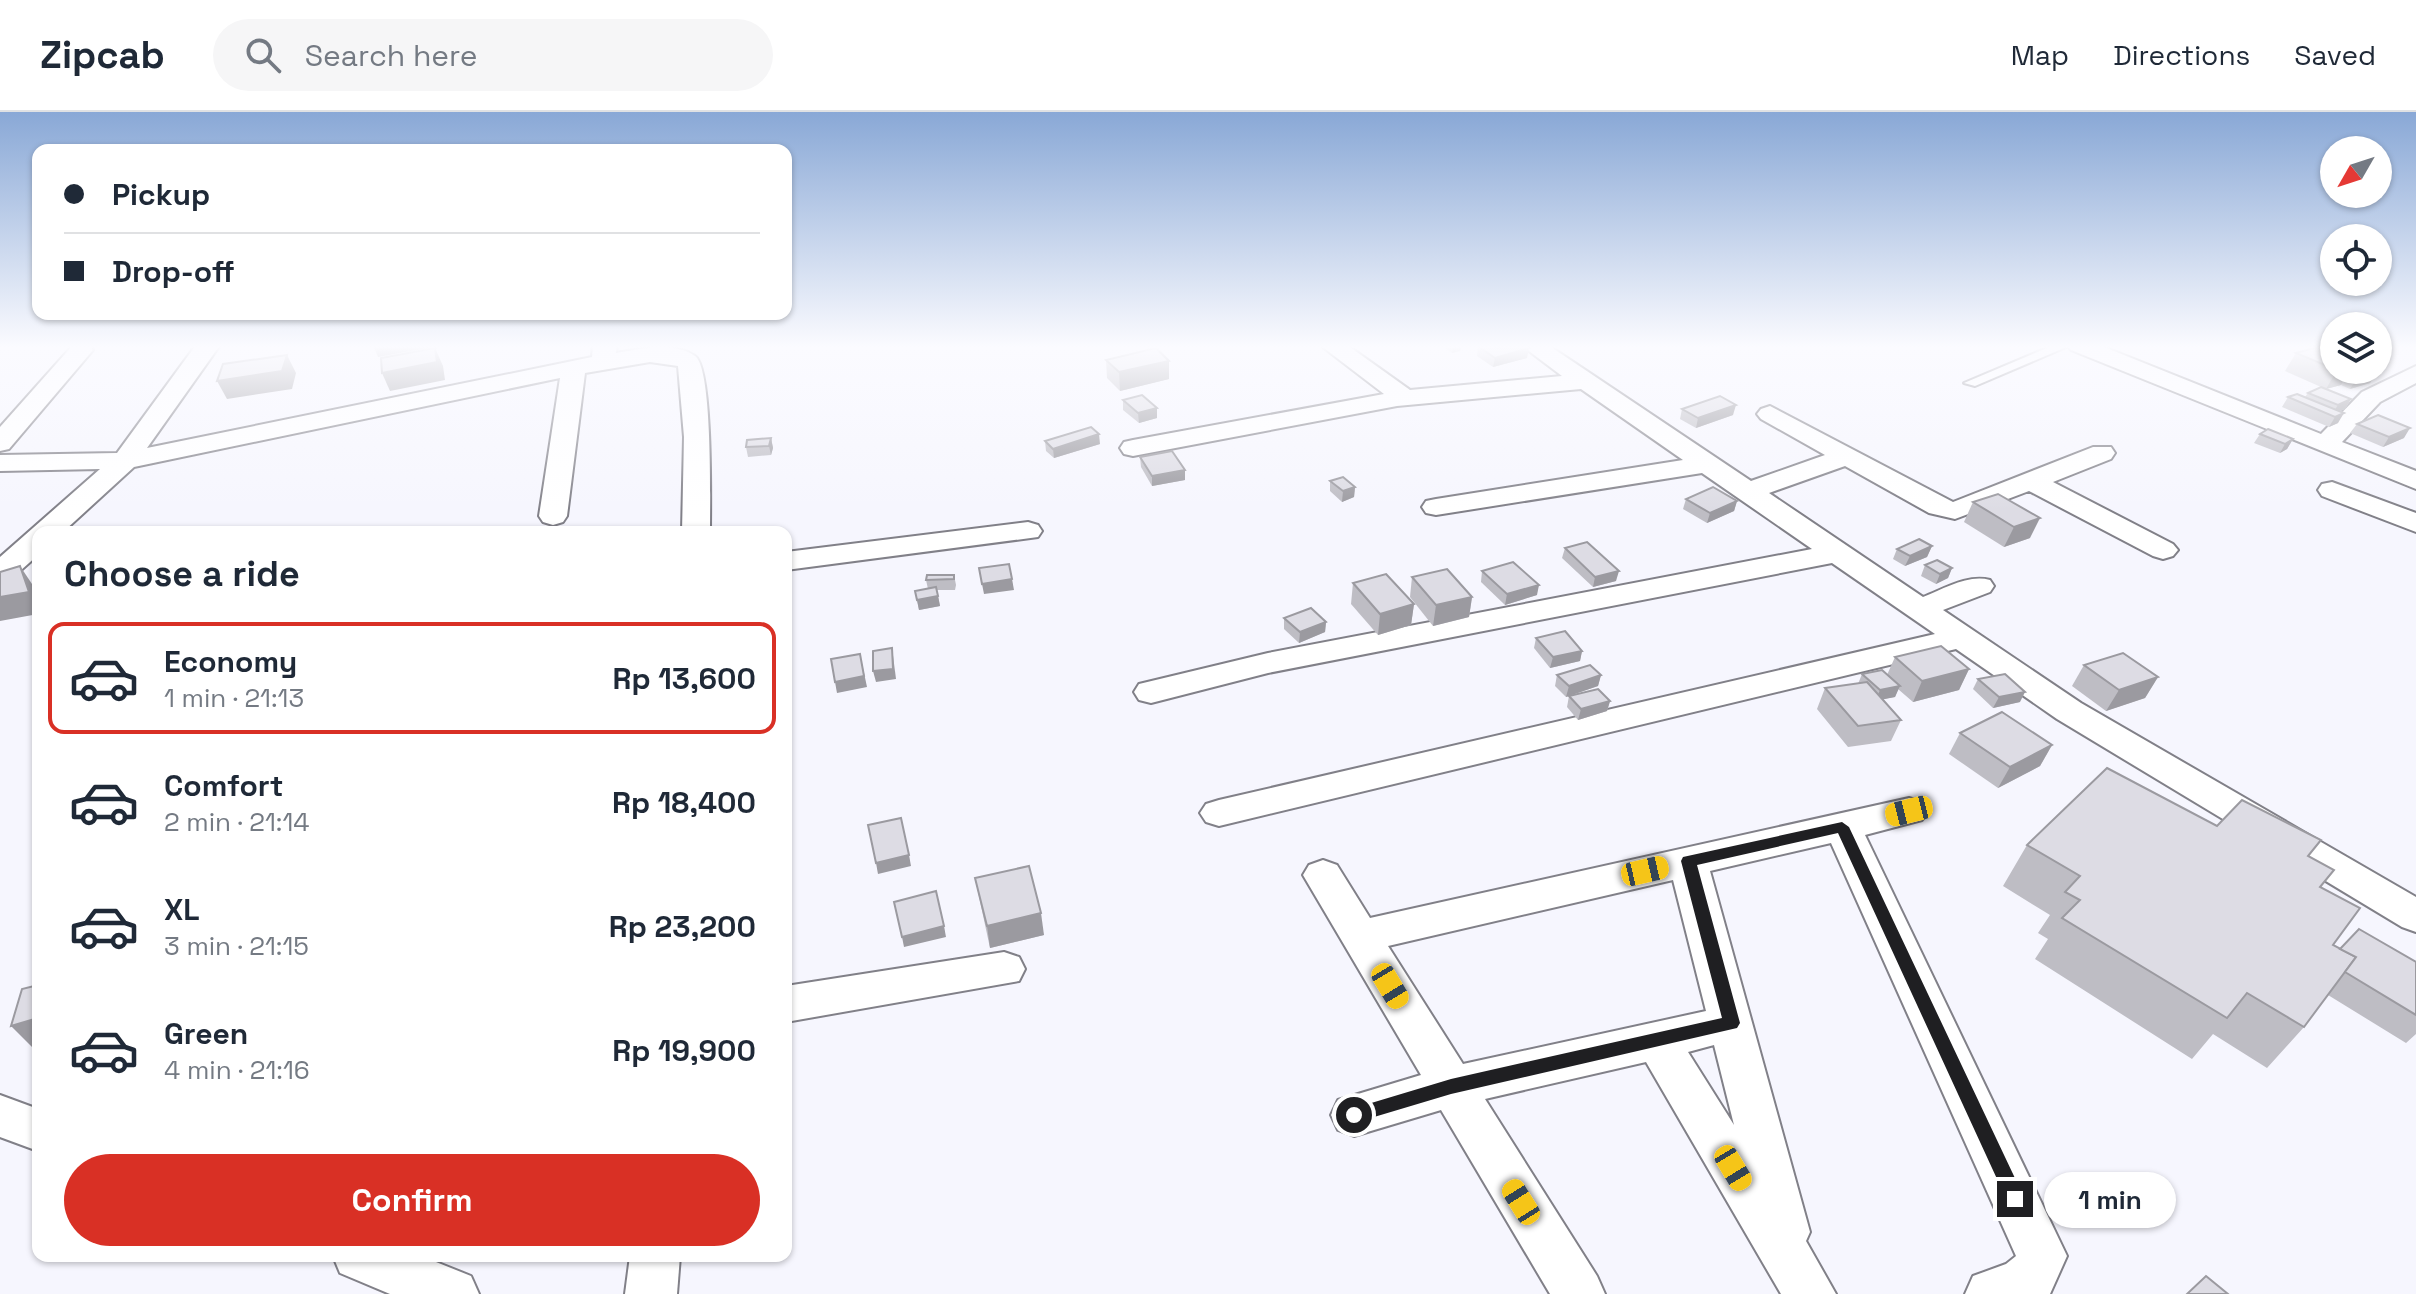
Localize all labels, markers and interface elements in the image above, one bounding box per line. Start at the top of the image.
search box [213,19,773,91]
text: Zipcab [40,31,165,79]
icon: search [241,33,285,77]
text: Search here [305,36,478,75]
text: Map [2011,37,2069,73]
text: Directions [2113,37,2250,73]
text: Saved [2294,37,2376,73]
north arrow [2320,136,2392,208]
map controls [2320,136,2392,384]
text: Pickup [112,175,210,214]
button: locate [2320,224,2392,296]
text: Drop-off [112,252,235,291]
button: layers [2320,312,2392,384]
text: Choose a ride [64,551,300,597]
icon: car [68,642,140,714]
text: Economy [164,642,297,681]
text: Rp 13,600 [613,659,756,698]
text: 1 min · 21:13 [164,681,304,715]
icon: car [68,766,140,838]
text: Comfort [164,766,283,805]
text: Rp 18,400 [612,783,756,822]
car [1883,794,1935,828]
text: 2 min · 21:14 [164,805,310,839]
car [1619,854,1671,888]
icon: car [68,890,140,962]
text: XL [164,890,200,929]
text: Rp 23,200 [609,907,756,946]
text: 3 min · 21:15 [164,929,309,963]
car [1367,959,1413,1013]
icon: car [68,1014,140,1086]
text: Green [164,1014,248,1053]
text: Rp 19,900 [612,1031,756,1070]
text: 4 min · 21:16 [164,1053,310,1087]
route start [1336,1097,1372,1133]
car [1710,1141,1756,1195]
button: Confirm [64,1154,760,1246]
callout: 1 min [2043,1171,2175,1227]
car [1498,1175,1544,1229]
route end [1997,1181,2033,1217]
text: 1 min [2078,1183,2142,1217]

